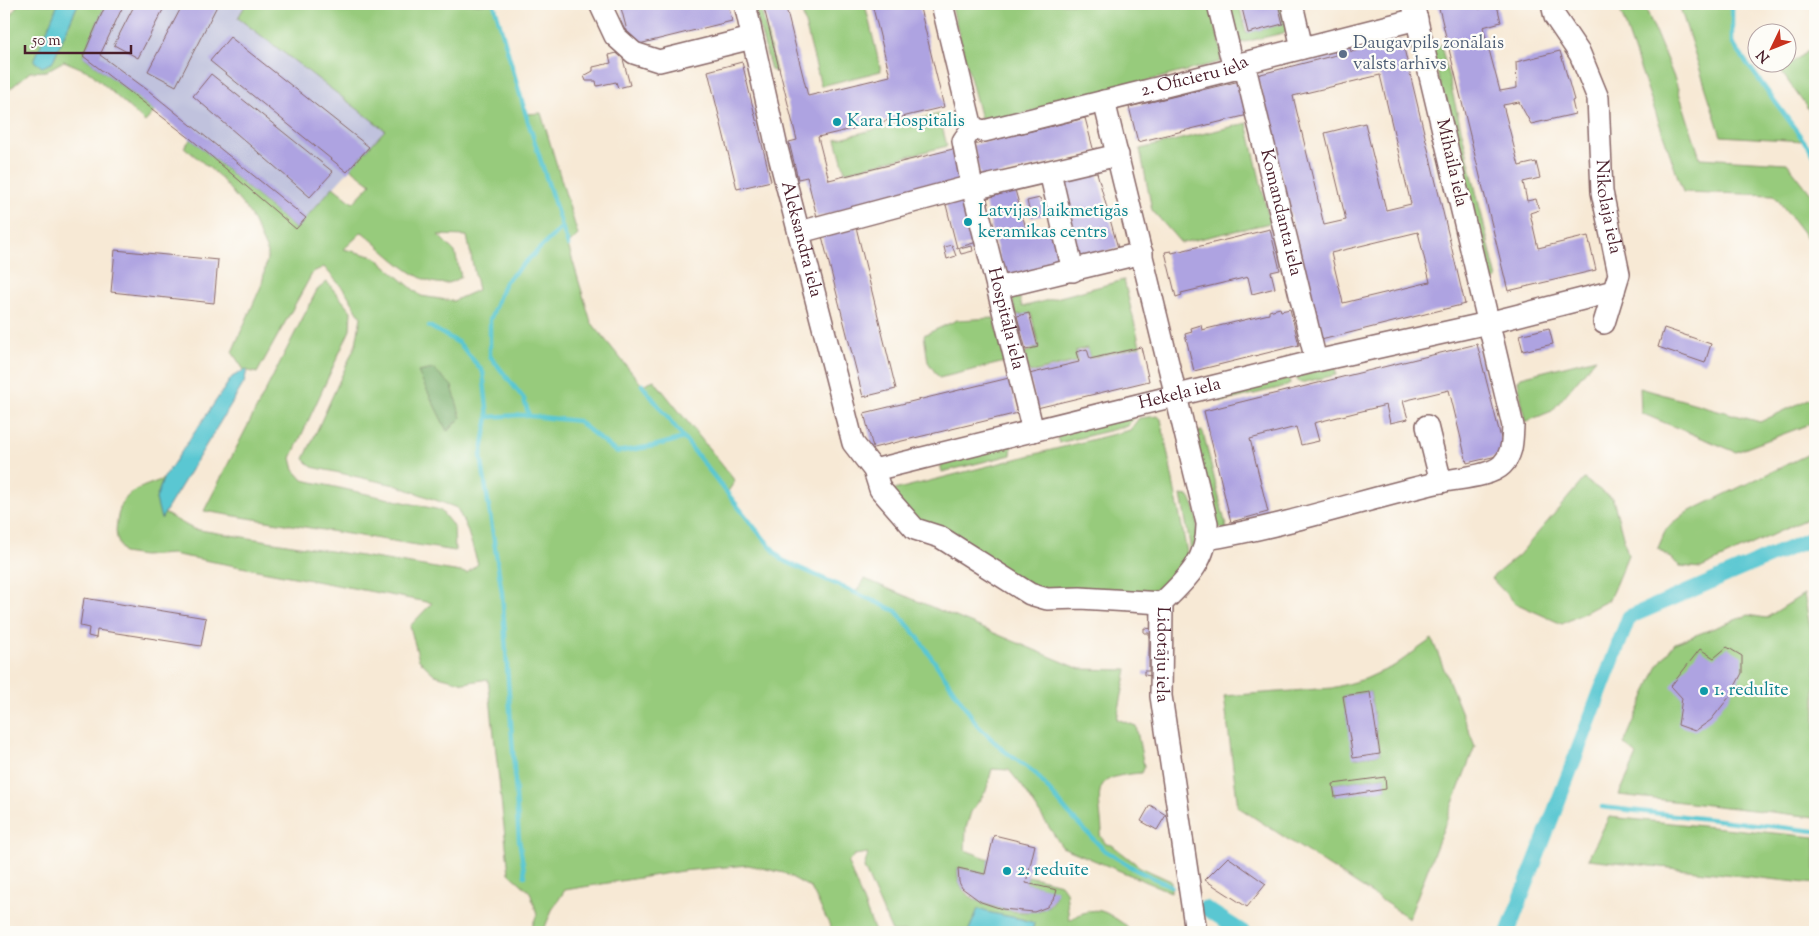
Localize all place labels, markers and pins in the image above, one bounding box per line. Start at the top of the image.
place label: Daugavpils zonālais valsts arhīvs [1353,31,1504,78]
marker: Daugavpils zonālais valsts arhīvs [1337,48,1349,60]
place label: Kara Hospitālis [847,109,965,135]
marker: Kara Hospitālis [831,116,843,128]
place label: Latvijas laikmetīgās keramikas centrs [978,199,1128,246]
marker: Latvijas laikmetīgās keramikas centrs [962,216,974,228]
place label: 1. redulīte [1714,678,1789,704]
marker: 1. redulīte [1698,685,1710,697]
place label: 2. reduīte [1017,858,1089,884]
marker: 2. reduīte [1001,865,1013,877]

